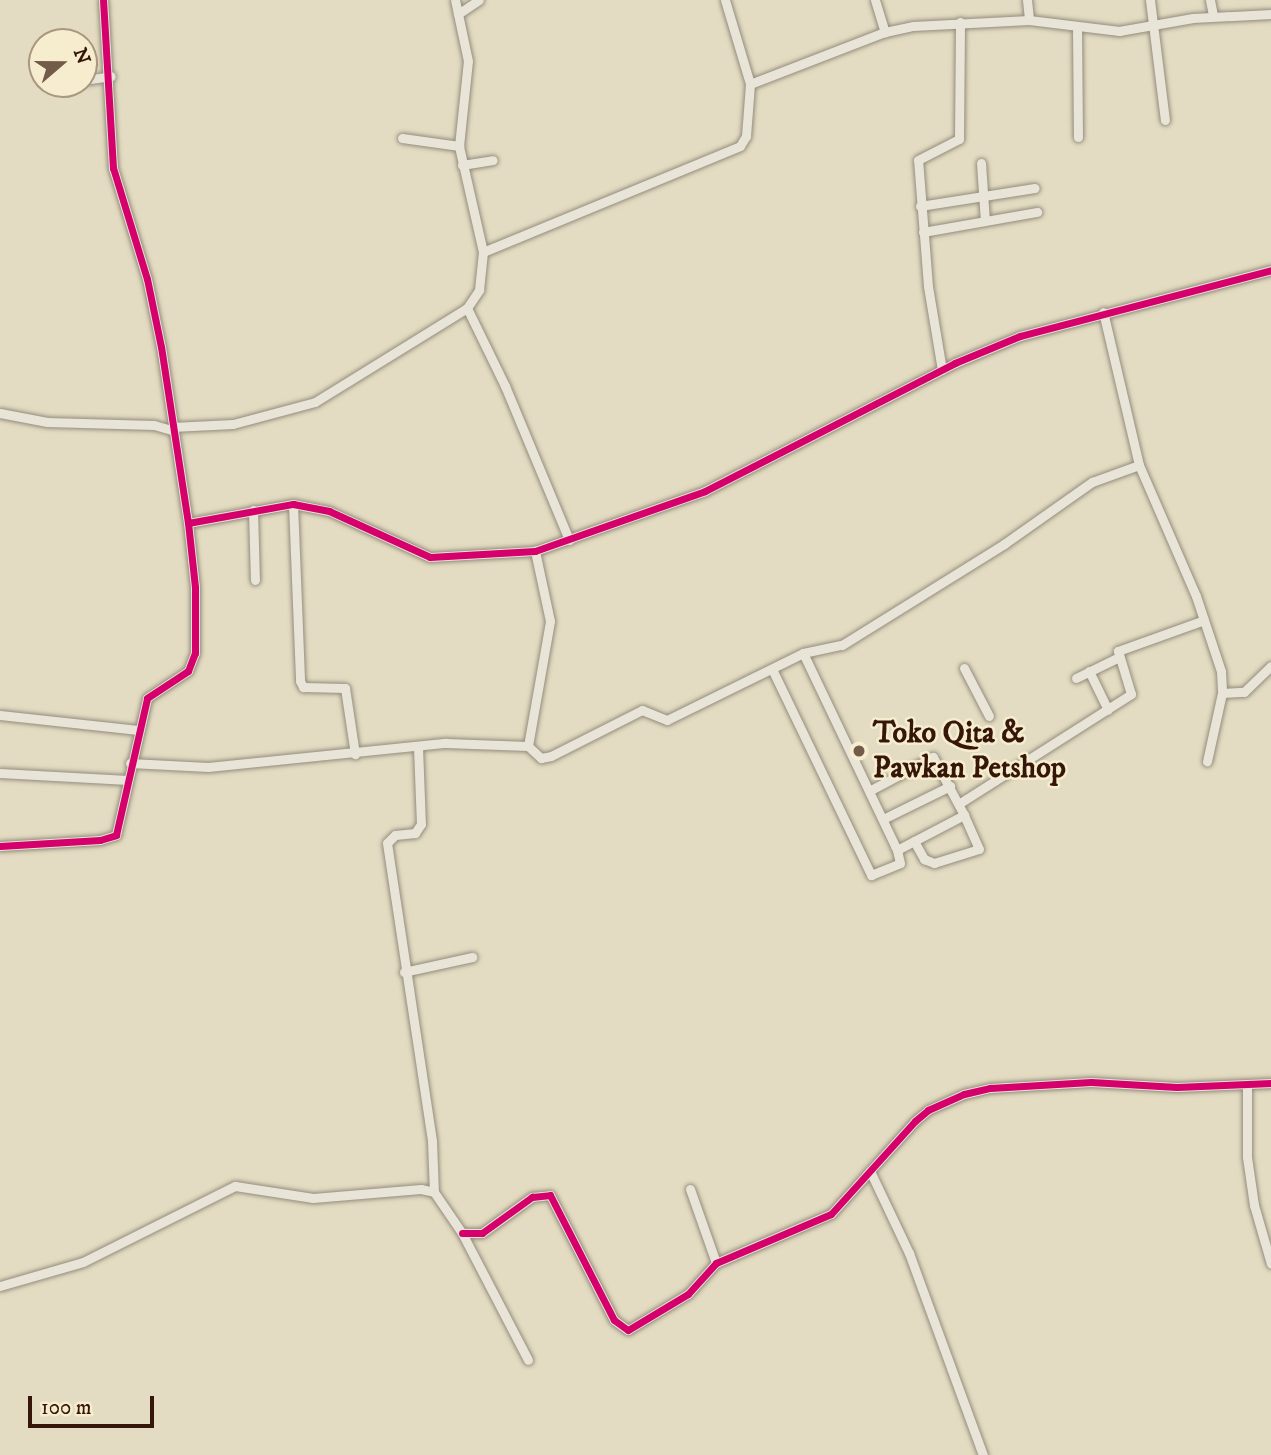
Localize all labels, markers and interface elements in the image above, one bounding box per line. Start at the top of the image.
north arrow [28,28,98,98]
text: N [68,45,95,68]
place label: Toko Qita & Pawkan Petshop [873,716,1066,786]
marker: Toko Qita & Pawkan Petshop [851,743,867,759]
scale bar [32,1382,158,1426]
text: 100 m [41,1395,92,1421]

